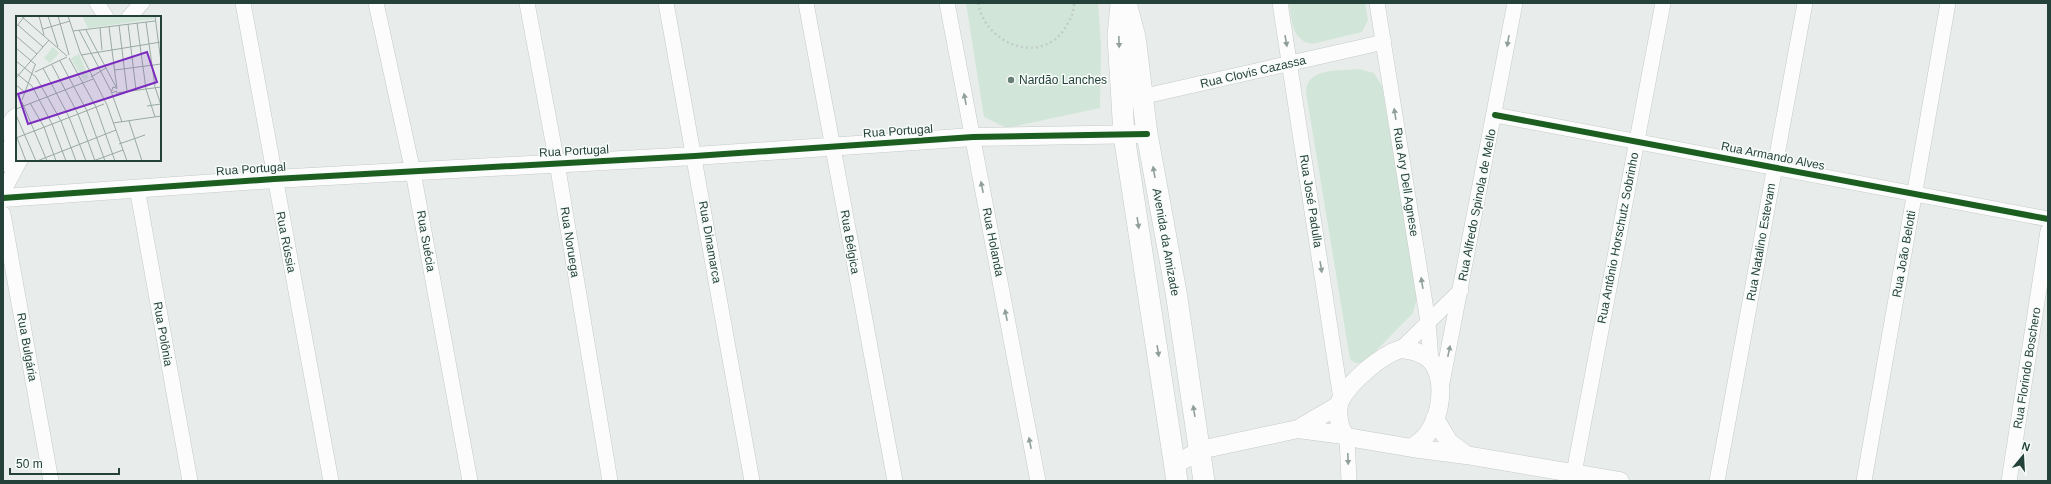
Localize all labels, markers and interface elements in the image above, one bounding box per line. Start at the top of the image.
inset map [16,16,161,161]
one-way arrow [1283,35,1289,48]
one-way arrow [1505,35,1511,47]
one-way arrow [1116,36,1122,49]
street label: Rua Clovis Cazassa [1199,53,1308,91]
place label: Nardão Lanches [1019,73,1107,87]
marker: Nardão Lanches [1006,75,1016,85]
one-way arrow [962,93,968,105]
one-way arrow [1392,107,1398,120]
street label: Rua Portugal [863,122,933,140]
street label: Rua Ary Dell Agnese [1390,127,1422,238]
street label: Rua Alfredo Spinola de Mello [1455,127,1499,282]
street label: Rua Armando Alves [1720,139,1826,173]
street label: Rua Portugal [539,142,609,160]
street label: Rua Antônio Horschutz Sobrinho [1595,151,1642,325]
street label: Rua José Padulla [1297,153,1325,249]
street label: Rua Portugal [216,160,286,178]
one-way arrow [1151,166,1157,179]
one-way arrow [979,181,985,193]
street label: Rua Natalino Estevam [1744,182,1778,302]
street label: Avenida da Amizade [1150,187,1182,297]
street label: Rua Dinamarca [696,200,724,285]
street label: Rua Noruega [558,206,583,279]
street label: Rua Holanda [979,206,1007,278]
street label: Rua Suécia [414,209,438,273]
street label: Rua Bélgica [837,209,863,275]
street label: Rua João Belotti [1889,209,1919,299]
street label: Rua Rússia [273,210,299,274]
one-way arrow [1135,217,1141,229]
one-way arrow [1318,261,1324,273]
one-way arrow [1419,277,1425,289]
street label: Rua Polônia [150,301,176,368]
street label: Rua Florindo Boschero [2010,306,2044,430]
one-way arrow [1003,309,1009,321]
street label: Rua Bulgária [14,312,40,383]
one-way arrow [1155,345,1161,357]
one-way arrow [1446,345,1452,357]
one-way arrow [1191,405,1197,417]
north arrow [2003,436,2043,476]
one-way arrow [1027,437,1033,449]
text: N [2020,440,2032,453]
scale bar [10,450,119,476]
one-way arrow [1345,453,1351,466]
text: 50 m [16,457,43,471]

